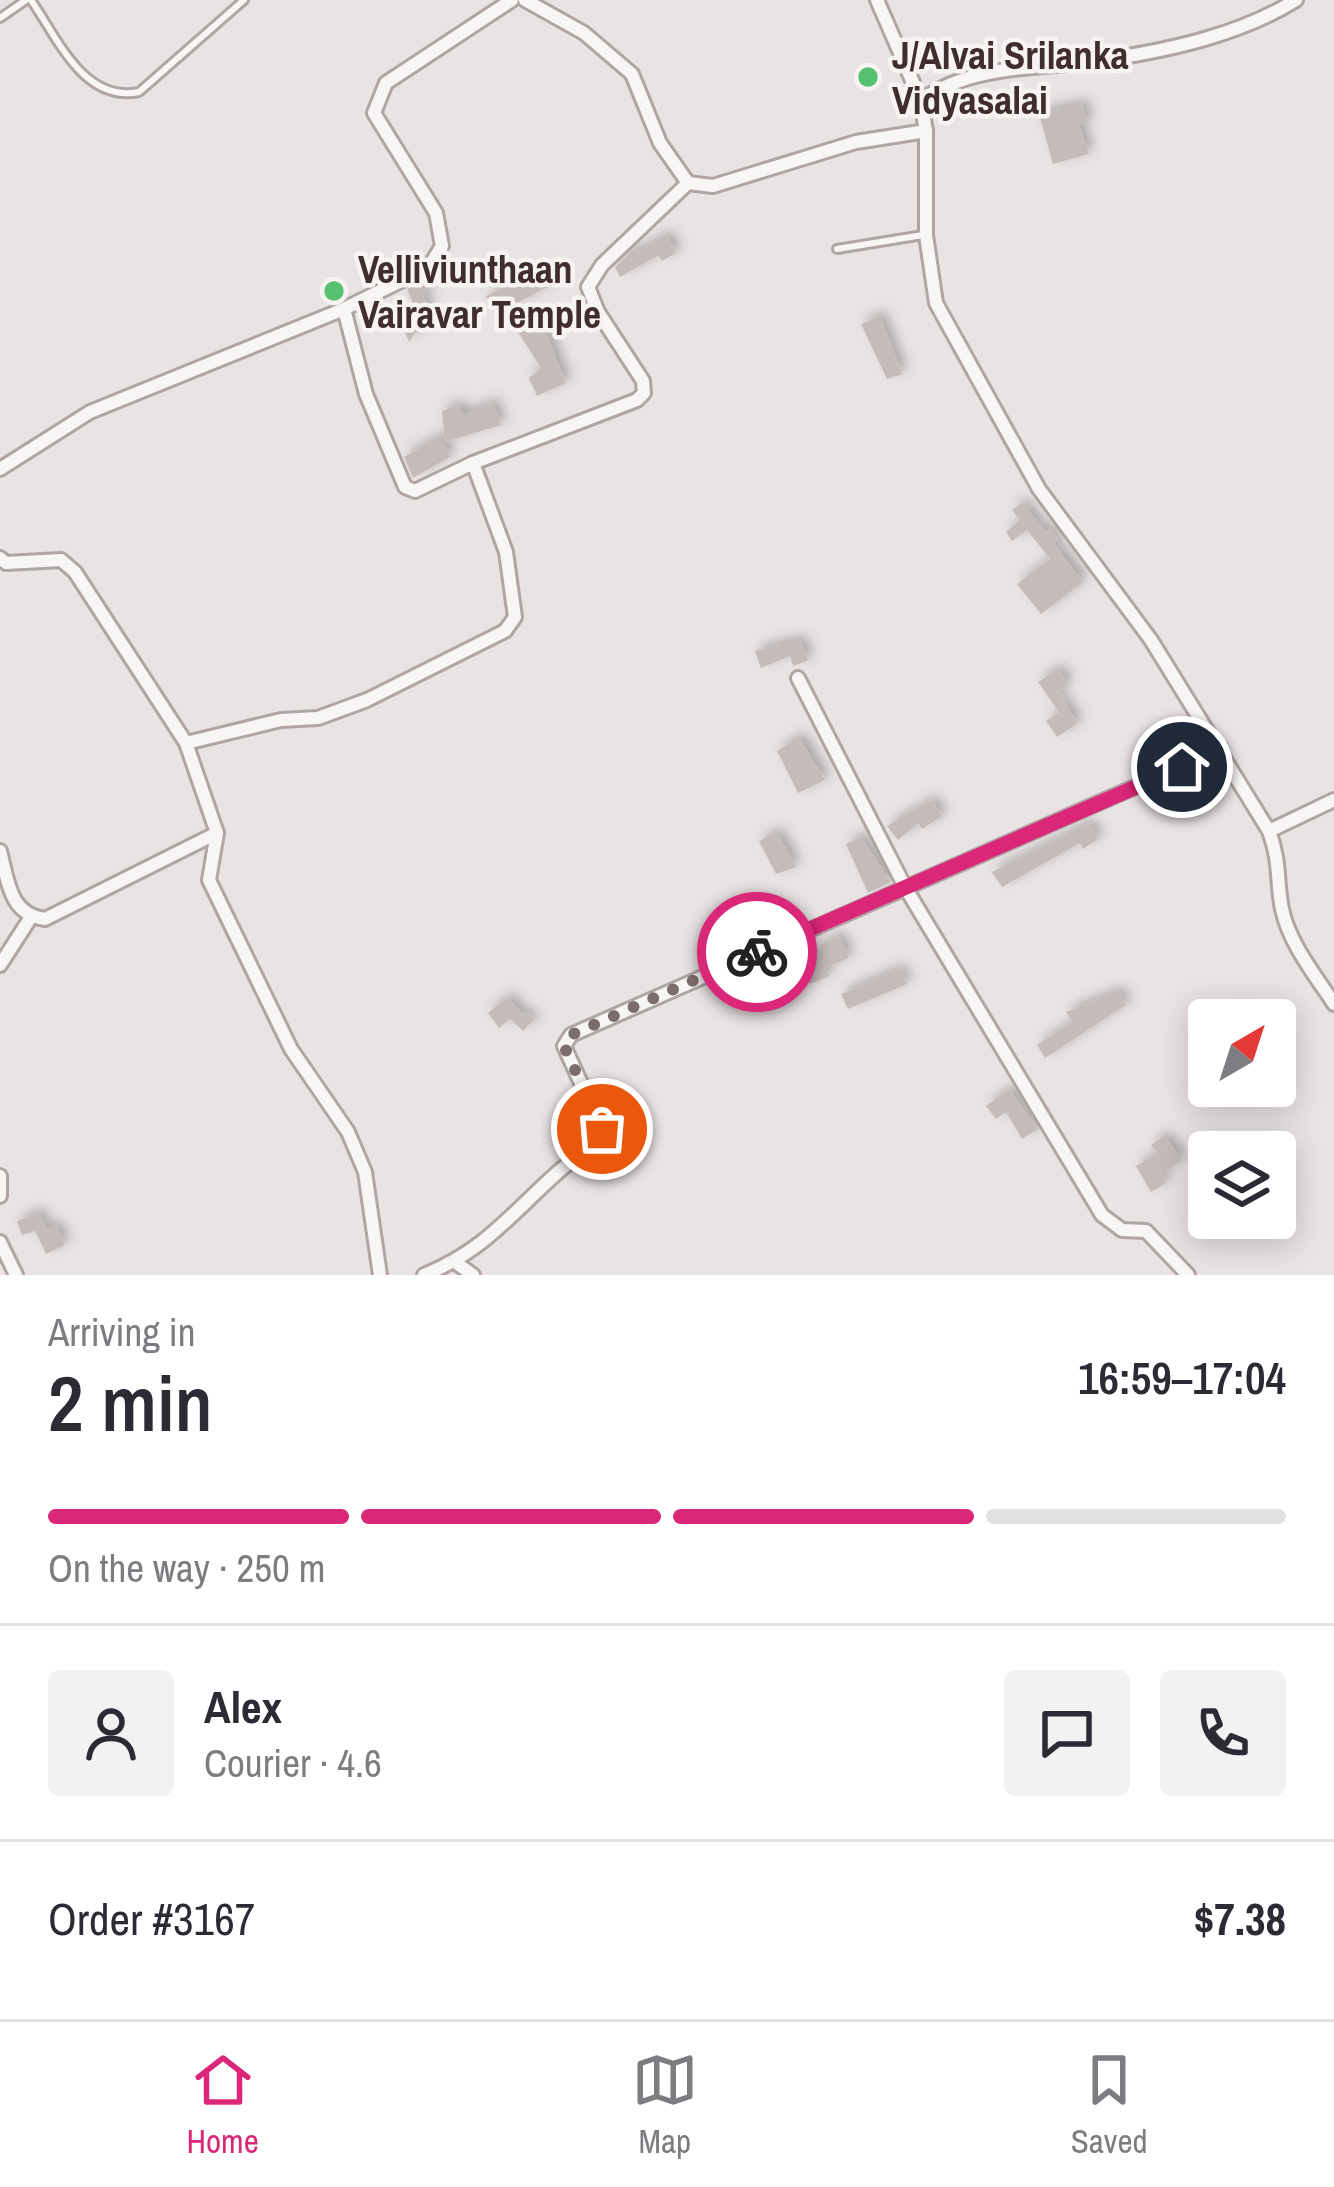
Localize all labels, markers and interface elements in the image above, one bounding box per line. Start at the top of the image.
place label: J/Alvai Srilanka Vidyasalai [892,29,1129,126]
marker: J/Alvai Srilanka Vidyasalai [855,64,881,90]
place label: Velliviunthaan Vairavar Temple [358,243,601,340]
marker: Velliviunthaan Vairavar Temple [321,278,347,304]
pin [1131,716,1233,818]
icon: home [1149,734,1215,800]
courier [697,892,817,1012]
icon: bike [724,919,790,985]
north arrow [1188,999,1296,1107]
map controls [1188,999,1296,1239]
pin [551,1078,653,1180]
icon: bag [569,1096,635,1162]
button: layers [1188,1131,1296,1239]
text: Arriving in [48,1306,196,1358]
text: 16:59–17:04 [1078,1347,1286,1408]
text: 2 min [48,1350,213,1455]
text: On the way · 250 m [48,1542,325,1594]
button: person [48,1670,174,1796]
button: chat [1004,1670,1130,1796]
button: phone [1160,1670,1286,1796]
text: Alex [204,1676,282,1737]
text: Courier · 4.6 [204,1737,382,1789]
text: Order #3167 [48,1888,255,1949]
text: $7.38 [1194,1888,1286,1949]
tab: Home [187,2047,259,2163]
tab: Map [632,2047,698,2163]
tab: Saved [1071,2047,1147,2163]

